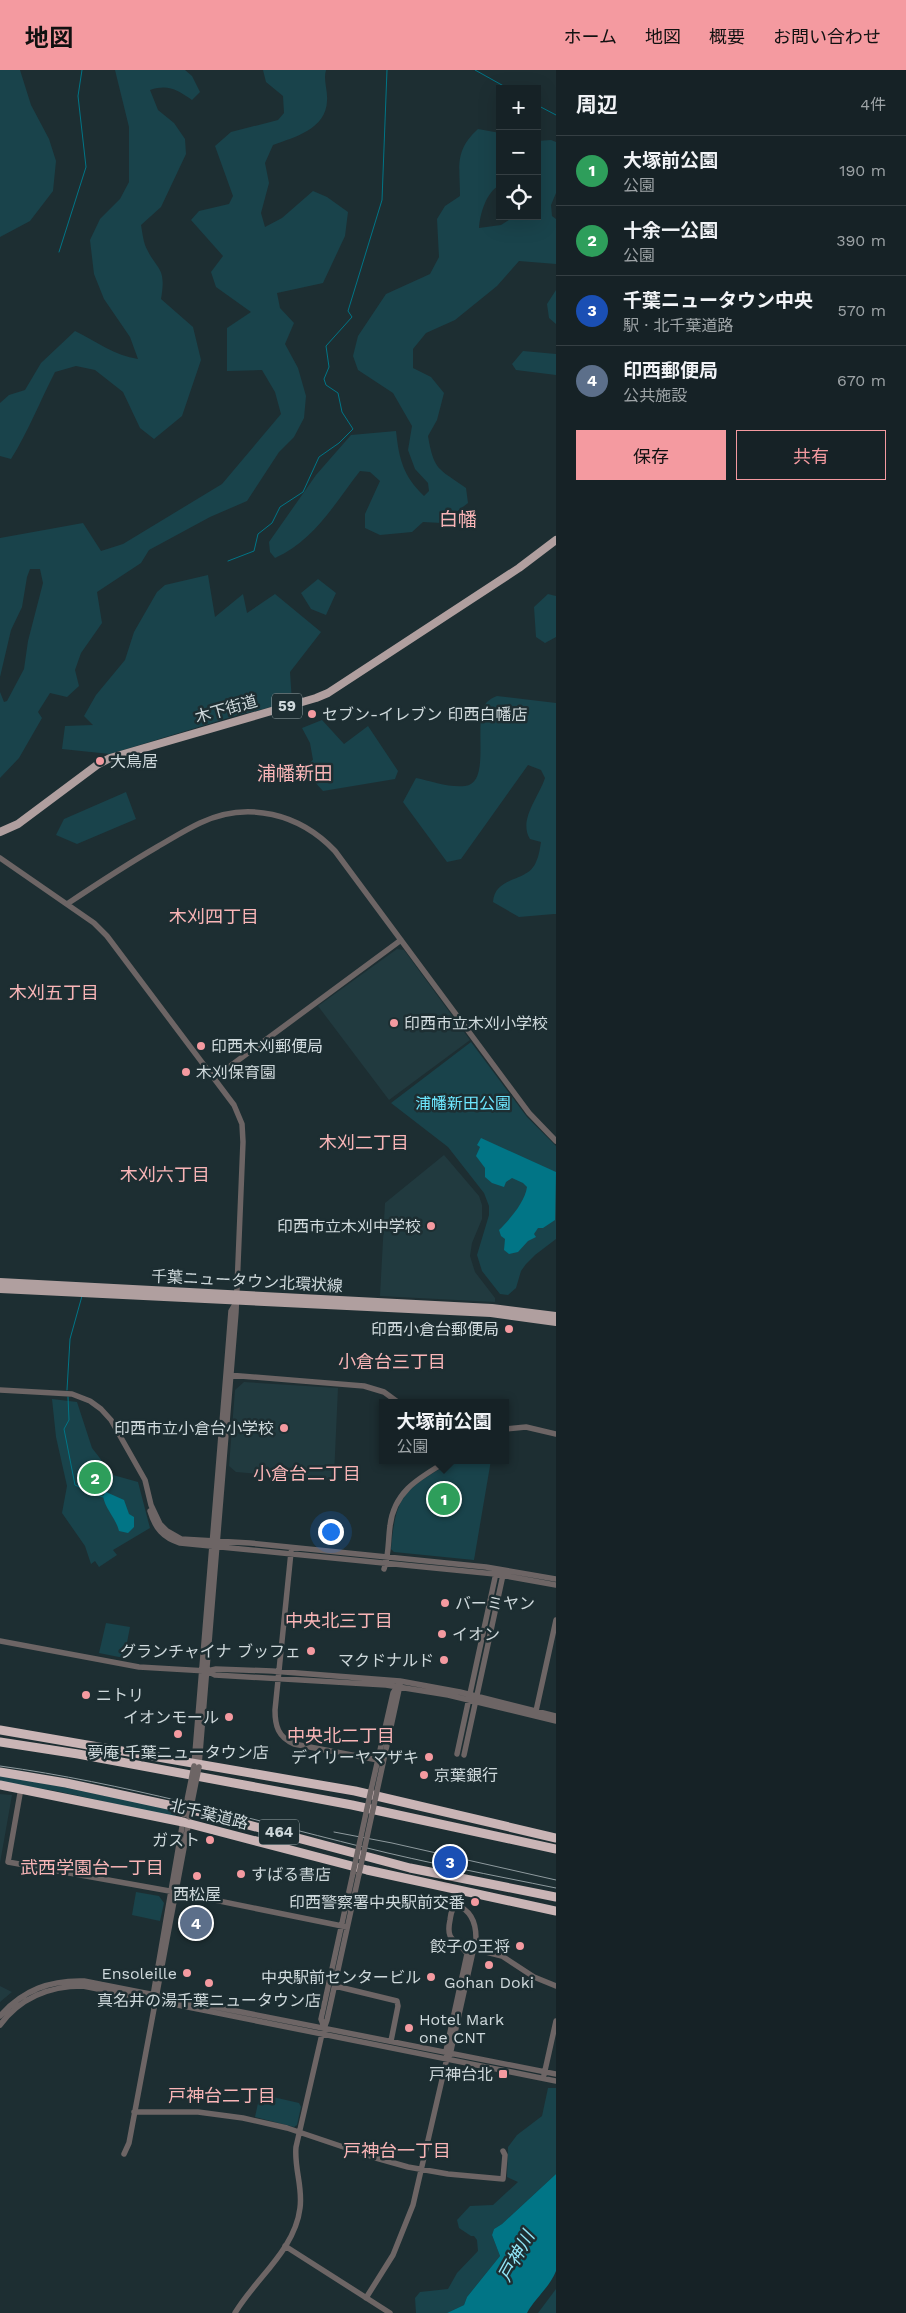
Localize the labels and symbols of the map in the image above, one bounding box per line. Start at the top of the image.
district label: 白幡 [439,508,477,531]
street label: 木下街道 [193,691,259,727]
road number: 59 [272,694,302,718]
place label: セブン-イレブン 印西白幡店 [322,705,528,724]
marker: セブン-イレブン 印西白幡店 [306,708,318,720]
place label: 大鳥居 [110,752,158,771]
marker: 大鳥居 [94,755,106,767]
district label: 浦幡新田 [257,762,333,785]
district label: 木刈四丁目 [169,906,259,927]
district label: 木刈五丁目 [9,982,99,1003]
place label: 印西市立木刈小学校 [404,1014,548,1033]
marker: 印西市立木刈小学校 [388,1017,400,1029]
place label: 印西木刈郵便局 [211,1037,323,1056]
marker: 印西木刈郵便局 [195,1040,207,1052]
place label: 木刈保育園 [196,1063,276,1082]
marker: 木刈保育園 [180,1066,192,1078]
park label: 浦幡新田公園 [415,1094,511,1113]
district label: 木刈二丁目 [319,1132,409,1153]
district label: 木刈六丁目 [120,1164,210,1185]
place label: 印西市立木刈中学校 [277,1217,421,1236]
marker: 印西市立木刈中学校 [425,1220,437,1232]
street label: 千葉ニュータウン北環状線 [151,1266,343,1296]
place label: 印西小倉台郵便局 [371,1320,499,1339]
marker: 印西小倉台郵便局 [503,1323,515,1335]
district label: 小倉台三丁目 [338,1351,446,1372]
place label: 印西市立小倉台小学校 [114,1419,274,1438]
marker: 印西市立小倉台小学校 [278,1422,290,1434]
pin: 2 [79,1459,111,1497]
district label: 小倉台二丁目 [253,1463,361,1484]
pin: 1 [428,1480,460,1518]
your location [318,1519,344,1545]
place label: バーミヤン [455,1594,535,1613]
marker: バーミヤン [439,1597,451,1609]
district label: 中央北三丁目 [285,1610,393,1631]
place label: イオン [452,1625,500,1644]
marker: イオン [436,1628,448,1640]
place label: グランチャイナ ブッフェ [120,1642,301,1661]
marker: グランチャイナ ブッフェ [305,1645,317,1657]
place label: マクドナルド [338,1651,434,1670]
marker: マクドナルド [438,1654,450,1666]
place label: ニトリ [96,1686,144,1705]
marker: ニトリ [80,1689,92,1701]
place label: イオンモール [123,1708,219,1727]
marker: イオンモール [223,1711,235,1723]
district label: 中央北二丁目 [287,1725,395,1746]
marker: 夢庵 千葉ニュータウン店 [172,1728,184,1740]
place label: 夢庵 千葉ニュータウン店 [87,1743,269,1762]
place label: デイリーヤマザキ [291,1748,419,1767]
marker: デイリーヤマザキ [423,1751,435,1763]
place label: 京葉銀行 [434,1766,498,1785]
marker: 京葉銀行 [418,1769,430,1781]
street label: 北千葉道路 [168,1795,250,1833]
road number: 464 [259,1820,299,1844]
place label: ガスト [152,1831,200,1850]
marker: ガスト [204,1834,216,1846]
pin: 3 [434,1843,466,1881]
district label: 武西学園台一丁目 [20,1857,164,1878]
place label: すばる書店 [251,1865,331,1884]
marker: すばる書店 [235,1868,247,1880]
marker: 西松屋 [191,1870,203,1882]
place label: 西松屋 [173,1885,221,1904]
place label: 印西警察署中央駅前交番 [289,1893,465,1912]
marker: 印西警察署中央駅前交番 [469,1896,481,1908]
pin: 4 [180,1904,212,1942]
place label: 餃子の王将 [430,1937,510,1956]
marker: 餃子の王将 [514,1940,526,1952]
marker: Gohan Doki [483,1959,495,1971]
place label: Ensoleille [101,1964,177,1983]
marker: Ensoleille [181,1967,193,1979]
place label: 中央駅前センタービル [261,1968,421,1987]
marker: 中央駅前センタービル [425,1971,437,1983]
place label: Gohan Doki [444,1973,534,1992]
marker: 真名井の湯千葉ニュータウン店 [203,1977,215,1989]
place label: 真名井の湯千葉ニュータウン店 [97,1991,321,2010]
place label: Hotel Mark one CNT [419,2010,504,2047]
marker: Hotel Mark one CNT [403,2022,415,2034]
place label: 戸神台北 [429,2065,493,2084]
marker: 戸神台北 [497,2068,509,2080]
district label: 戸神台二丁目 [168,2085,276,2106]
district label: 戸神台一丁目 [343,2140,451,2161]
water label: 戸神川 [494,2226,539,2285]

